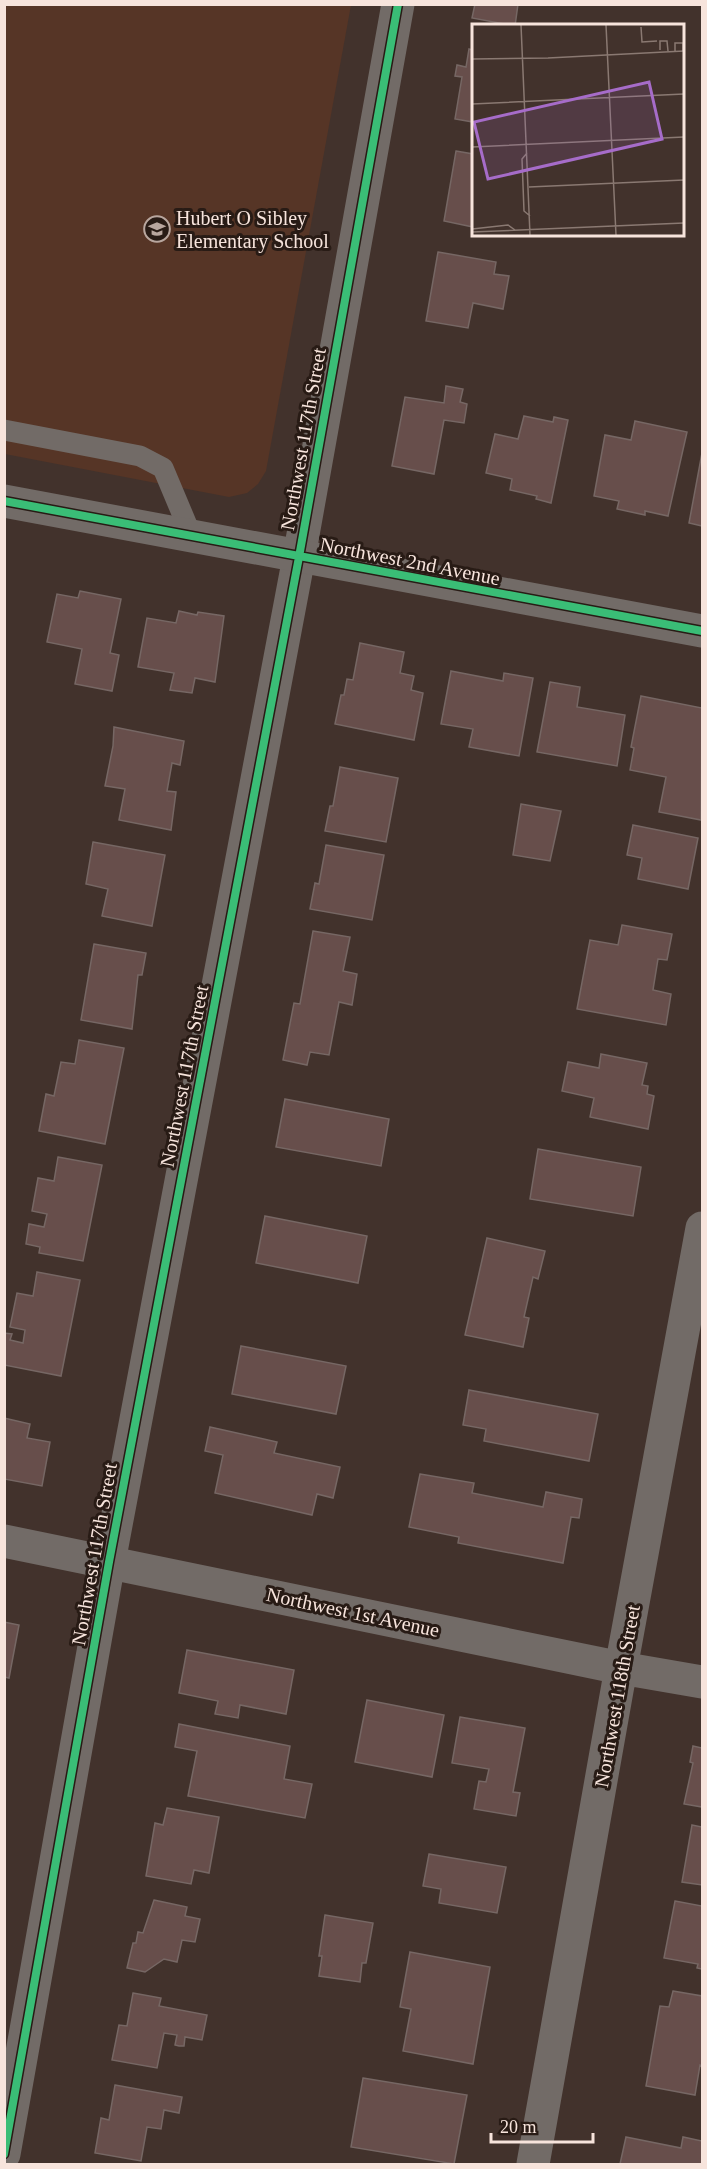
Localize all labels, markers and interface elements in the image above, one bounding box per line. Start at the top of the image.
inset map [472,24,683,236]
place label: Hubert O Sibley Elementary School [176,207,329,253]
school or university icon: Hubert O Sibley Elementary School [142,214,172,244]
street label: Northwest 117th Street [276,346,330,532]
street label: Northwest 2nd Avenue [318,533,502,589]
street label: Northwest 117th Street [156,983,213,1169]
street label: Northwest 117th Street [67,1461,121,1647]
street label: Northwest 1st Avenue [264,1583,442,1641]
street label: Northwest 118th Street [590,1603,644,1789]
scale bar [491,2106,593,2144]
text: 20 m [500,2117,537,2137]

